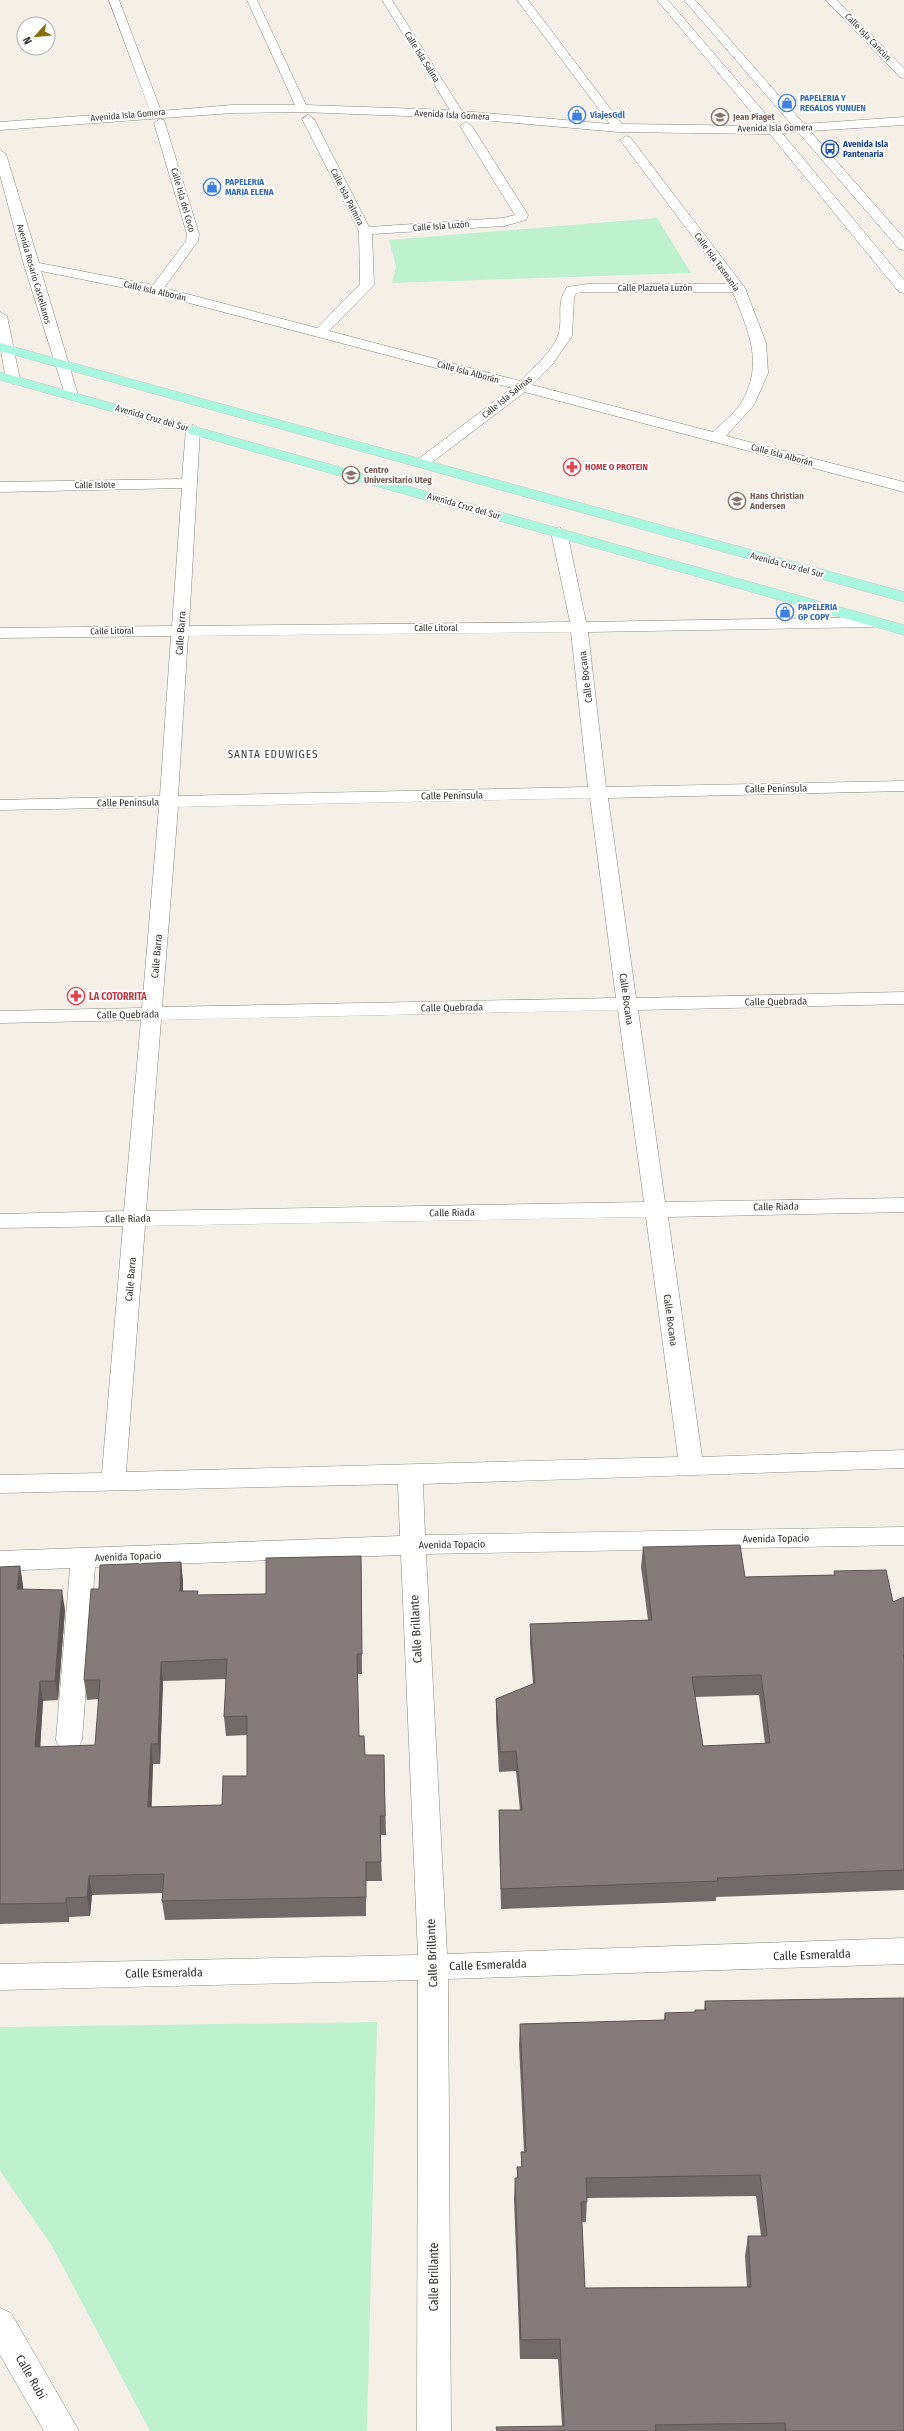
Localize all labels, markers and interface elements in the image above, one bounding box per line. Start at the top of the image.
street label: Calle Isla Cancún [843,11,893,63]
north arrow [16,16,56,56]
street label: Calle Isla Salina [402,30,442,85]
text: N [20,34,35,46]
shop icon: PAPELERIA Y REGALOS YUNUEN [777,93,797,113]
place label: PAPELERIA Y REGALOS YUNUEN [800,93,866,113]
shop icon: ViajesGdl [567,105,587,125]
street label: Avenida Isla Gomera [90,107,166,123]
school or university icon: Jean Piaget [710,107,730,127]
street label: Avenida Isla Gomera [414,108,490,122]
place label: ViajesGdl [589,110,625,120]
place label: Jean Piaget [732,112,776,122]
street label: Avenida Isla Gomera [737,122,813,134]
bus stop icon: Avenida Isla Pantenaria [820,139,840,159]
place label: Avenida Isla Pantenaria [842,139,889,159]
street label: Calle Isla del Coco [169,167,197,234]
street label: Calle Isla Palmira [328,167,366,228]
shop icon: PAPELERIA MARIA ELENA [202,177,222,197]
place label: PAPELERIA MARIA ELENA [225,177,274,197]
street label: Calle Isla Luzón [412,219,470,233]
street label: Avenida Rosario Castellanos [15,223,53,325]
street label: Calle Isla Tasmania [692,231,742,294]
street label: Calle Isla Alborán [123,279,187,303]
street label: Calle Plazuela Luzón [618,283,692,293]
street label: Calle Isla Alborán [436,359,500,385]
street label: Calle Isla Salinas [480,374,534,420]
street label: Avenida Cruz del Sur [114,403,191,433]
street label: Calle Isla Alborán [750,442,814,468]
pharmacy icon: HOME O PROTEIN [562,457,582,477]
place label: HOME O PROTEIN [585,462,648,472]
school or university icon: Centro Universitario Uteg [341,465,361,485]
place label: Centro Universitario Uteg [364,465,432,485]
street label: Calle Islote [75,480,116,490]
street label: Avenida Cruz del Sur [426,491,503,521]
school or university icon: Hans Christian Andersen [727,491,747,511]
place label: Hans Christian Andersen [749,491,804,511]
street label: Avenida Cruz del Sur [749,550,826,580]
shop icon: PAPELERIA GP COPY [775,602,795,622]
place label: PAPELERIA GP COPY [798,602,837,622]
street label: Calle Barra [173,610,189,656]
street label: Calle Litoral [414,623,458,633]
street label: Calle Litoral [90,626,134,636]
street label: Calle Bocana [577,650,595,704]
district label: SANTA EDUWIGES [228,748,318,761]
street label: Calle Península [745,781,807,796]
street label: Calle Península [421,788,483,803]
street label: Calle Península [97,795,159,810]
street label: Calle Barra [149,933,165,979]
street label: Calle Bocana [616,972,636,1026]
pharmacy icon: LA COTORRITA [66,986,86,1006]
place label: LA COTORRITA [89,991,147,1003]
street label: Calle Quebrada [745,995,807,1009]
street label: Calle Quebrada [421,1001,483,1015]
street label: Calle Quebrada [97,1008,159,1022]
street label: Calle Riada [753,1201,799,1213]
street label: Calle Riada [429,1207,475,1219]
street label: Calle Riada [105,1213,151,1225]
street label: Calle Barra [123,1256,139,1302]
street label: Calle Bocana [660,1293,680,1347]
street label: Avenida Topacio [743,1532,809,1546]
street label: Avenida Topacio [419,1538,485,1552]
street label: Avenida Topacio [95,1550,161,1564]
street label: Calle Brillante [407,1594,425,1664]
street label: Calle Brillante [424,1918,440,1988]
street label: Calle Esmeralda [773,1947,851,1963]
street label: Calle Esmeralda [449,1957,527,1973]
street label: Calle Esmeralda [125,1965,203,1981]
street label: Calle Brillante [427,2243,441,2311]
street label: Calle Rubí [13,2352,49,2402]

